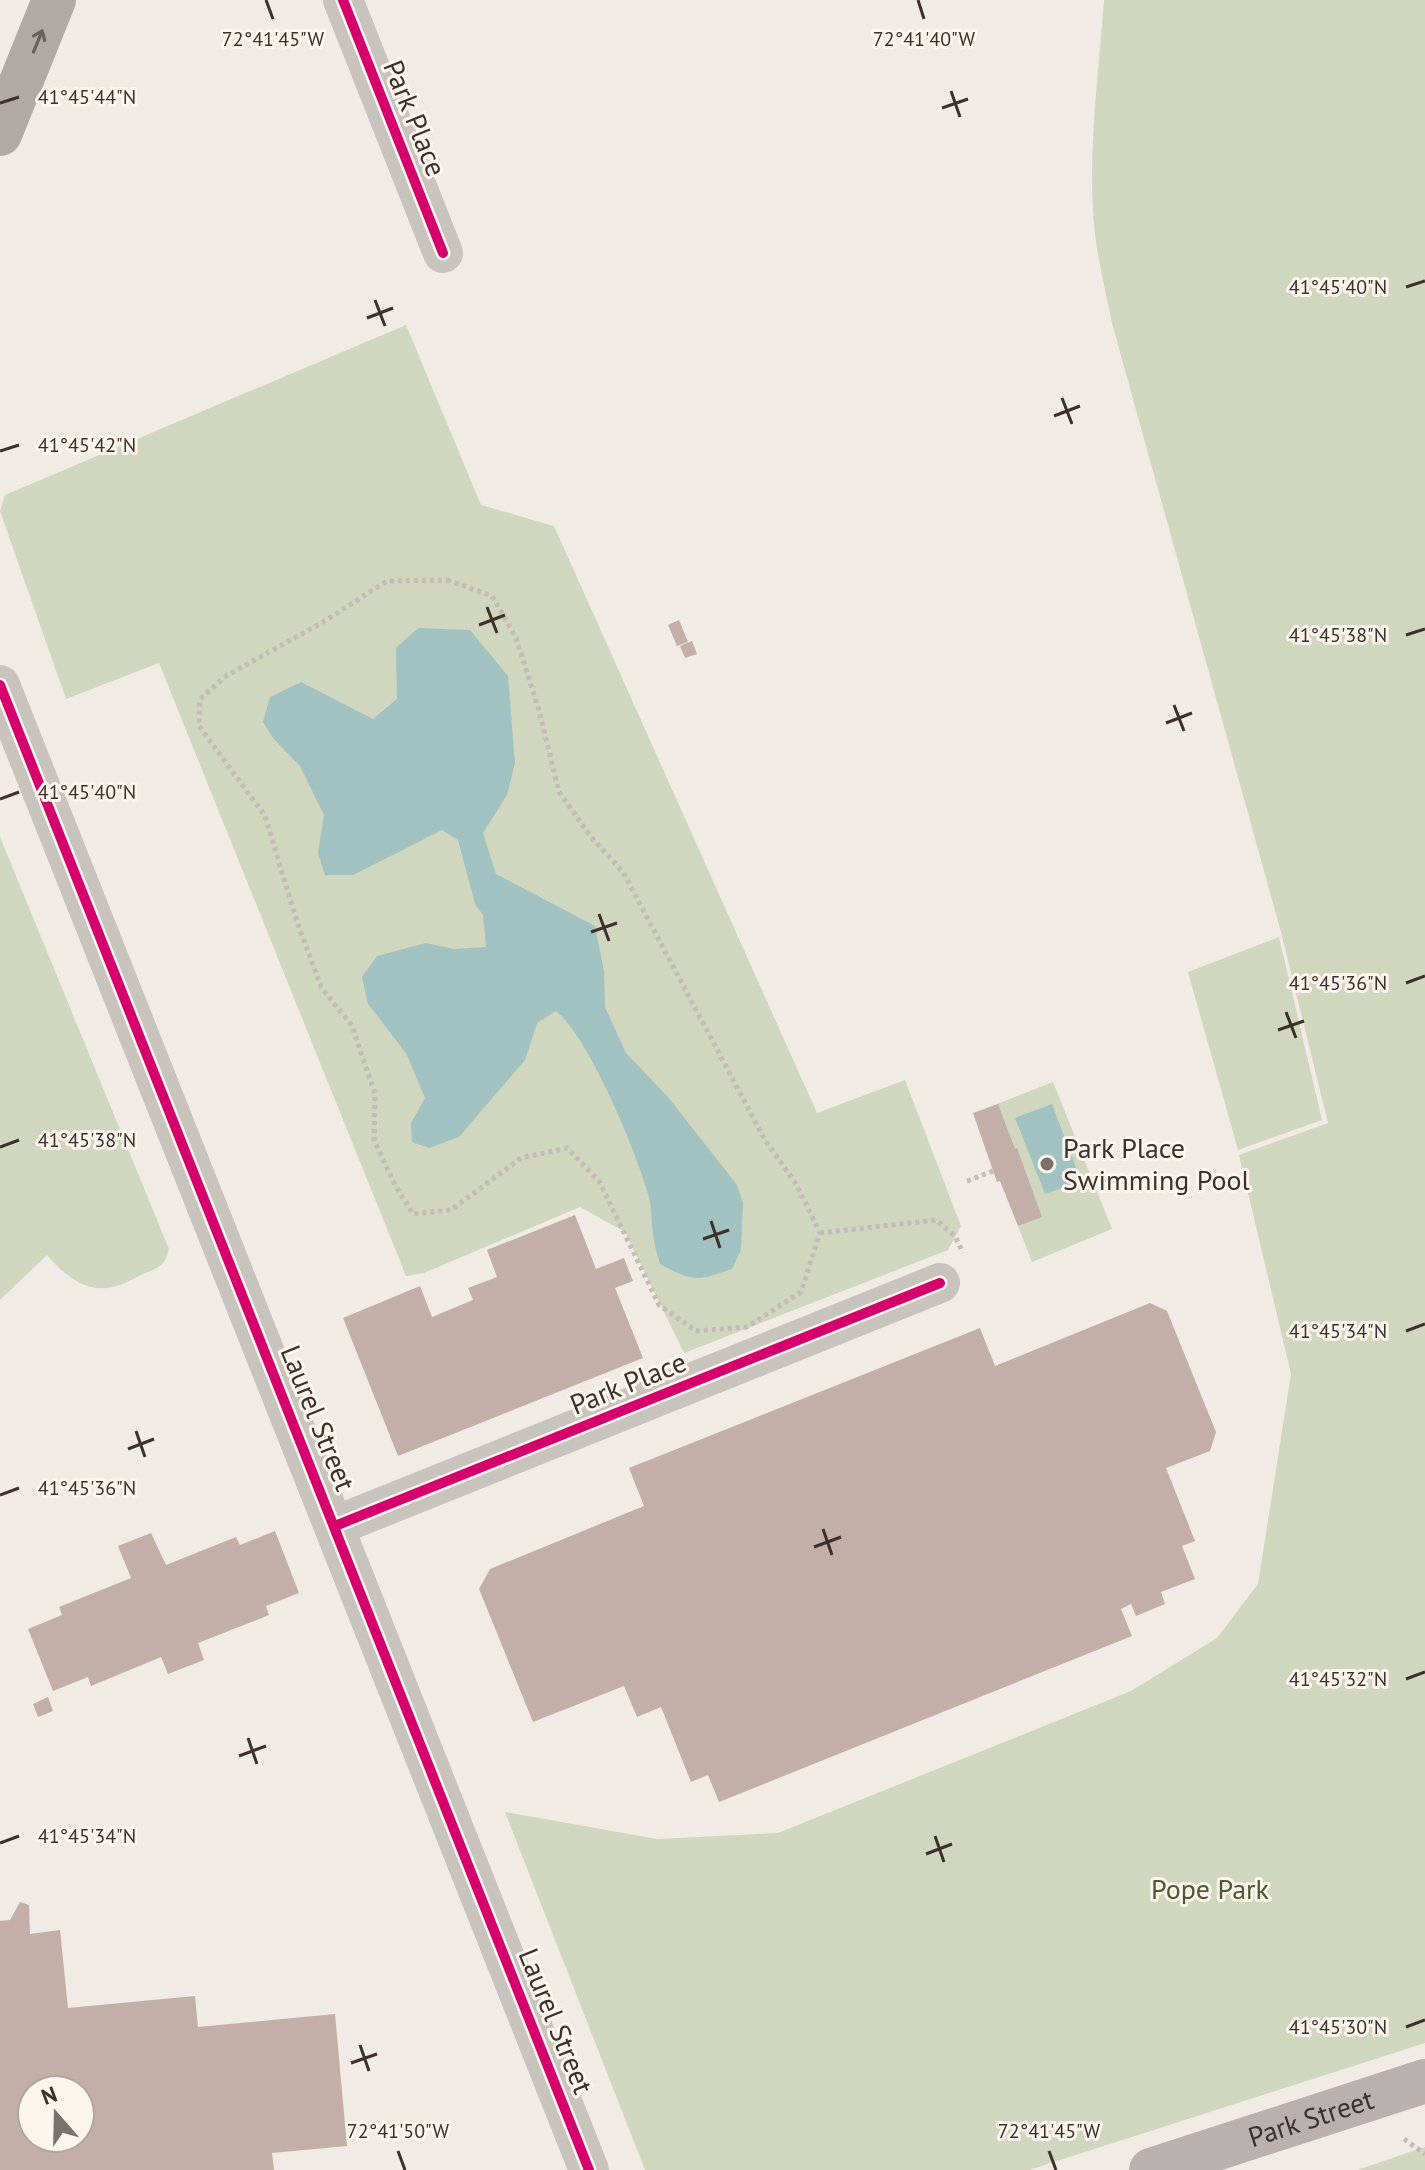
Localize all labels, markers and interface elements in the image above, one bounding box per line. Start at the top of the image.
text: 72°41'45"W [222,26,325,52]
text: 72°41'40"W [873,26,976,52]
one-way arrow [31,29,46,54]
street label: Park Place [375,54,455,181]
text: 41°45'44"N [38,84,136,110]
text: 41°45'40"N [1289,274,1387,300]
text: 41°45'42"N [38,432,136,458]
text: 41°45'38"N [1289,622,1387,648]
text: 41°45'40"N [38,779,136,805]
text: 41°45'36"N [1289,970,1387,996]
text: 41°45'38"N [38,1127,136,1153]
place label: Park Place Swimming Pool [1063,1129,1250,1198]
marker: Park Place Swimming Pool [1038,1155,1056,1173]
text: 41°45'34"N [1289,1318,1387,1344]
street label: Laurel Street [273,1340,365,1497]
street label: Park Place [564,1343,691,1423]
text: 41°45'36"N [38,1475,136,1501]
text: 41°45'32"N [1289,1666,1387,1692]
text: 41°45'34"N [38,1823,136,1849]
park label: Pope Park [1151,1870,1270,1907]
street label: Laurel Street [511,1943,603,2100]
text: 41°45'30"N [1289,2014,1387,2040]
north arrow [16,2074,96,2154]
text: N [38,2080,61,2111]
street label: Park Street [1243,2080,1379,2155]
text: 72°41'50"W [347,2118,450,2144]
text: 72°41'45"W [998,2118,1101,2144]

